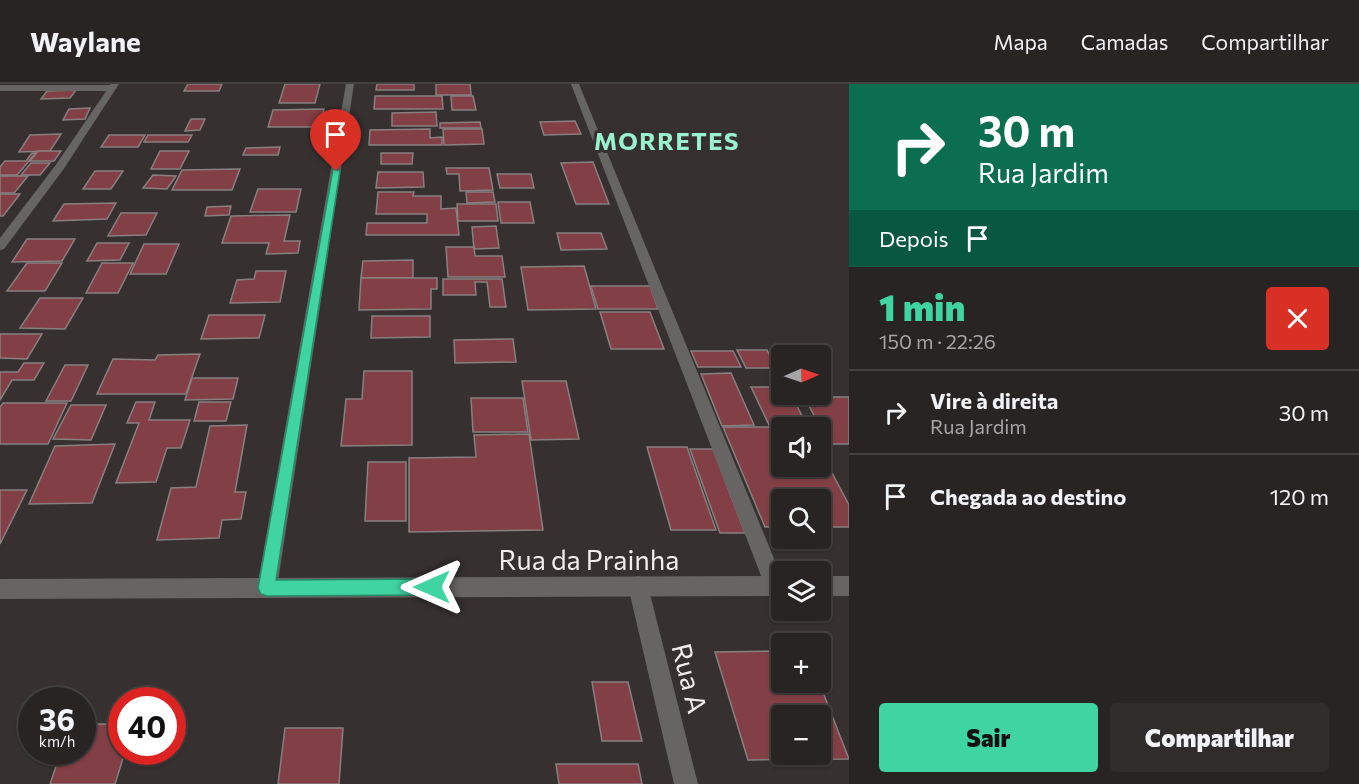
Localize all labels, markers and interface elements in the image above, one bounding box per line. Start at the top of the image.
text: Waylane [30,24,141,58]
text: Mapa [994,29,1048,54]
text: Camadas [1081,29,1168,54]
text: Compartilhar [1201,29,1329,54]
text: 30 m [978,104,1075,156]
icon: right [879,108,957,186]
pin [310,109,361,171]
icon: arrive [319,118,352,151]
district label: MORRETES [594,126,740,155]
text: Rua Jardim [978,156,1109,189]
icon: arrive [961,222,994,255]
text: Depois [879,225,949,252]
text: 1 min [879,284,965,328]
button: close [1266,287,1329,350]
text: 150 m · 22:26 [879,329,996,353]
north arrow [771,345,831,405]
map controls [771,345,831,765]
text: Vire à direita [930,387,1058,414]
icon: right [879,396,912,429]
text: 30 m [1279,399,1329,426]
text: Rua Jardim [930,414,1027,438]
button: sound [771,417,831,477]
icon: arrive [879,480,912,513]
text: Chegada ao destino [930,483,1126,510]
text: 120 m [1270,483,1329,510]
button: search [771,489,831,549]
street label: Rua da Prainha [499,543,679,576]
position arrow [400,555,464,619]
button: layers [771,561,831,621]
button: + [771,633,831,693]
street label: Rua A [665,640,715,716]
speed limit sign: 40 [108,687,186,765]
text: 36 [39,700,75,737]
button: Sair [879,703,1098,772]
button: Compartilhar [1110,703,1329,772]
button: − [771,705,831,765]
text: km/h [39,732,75,750]

